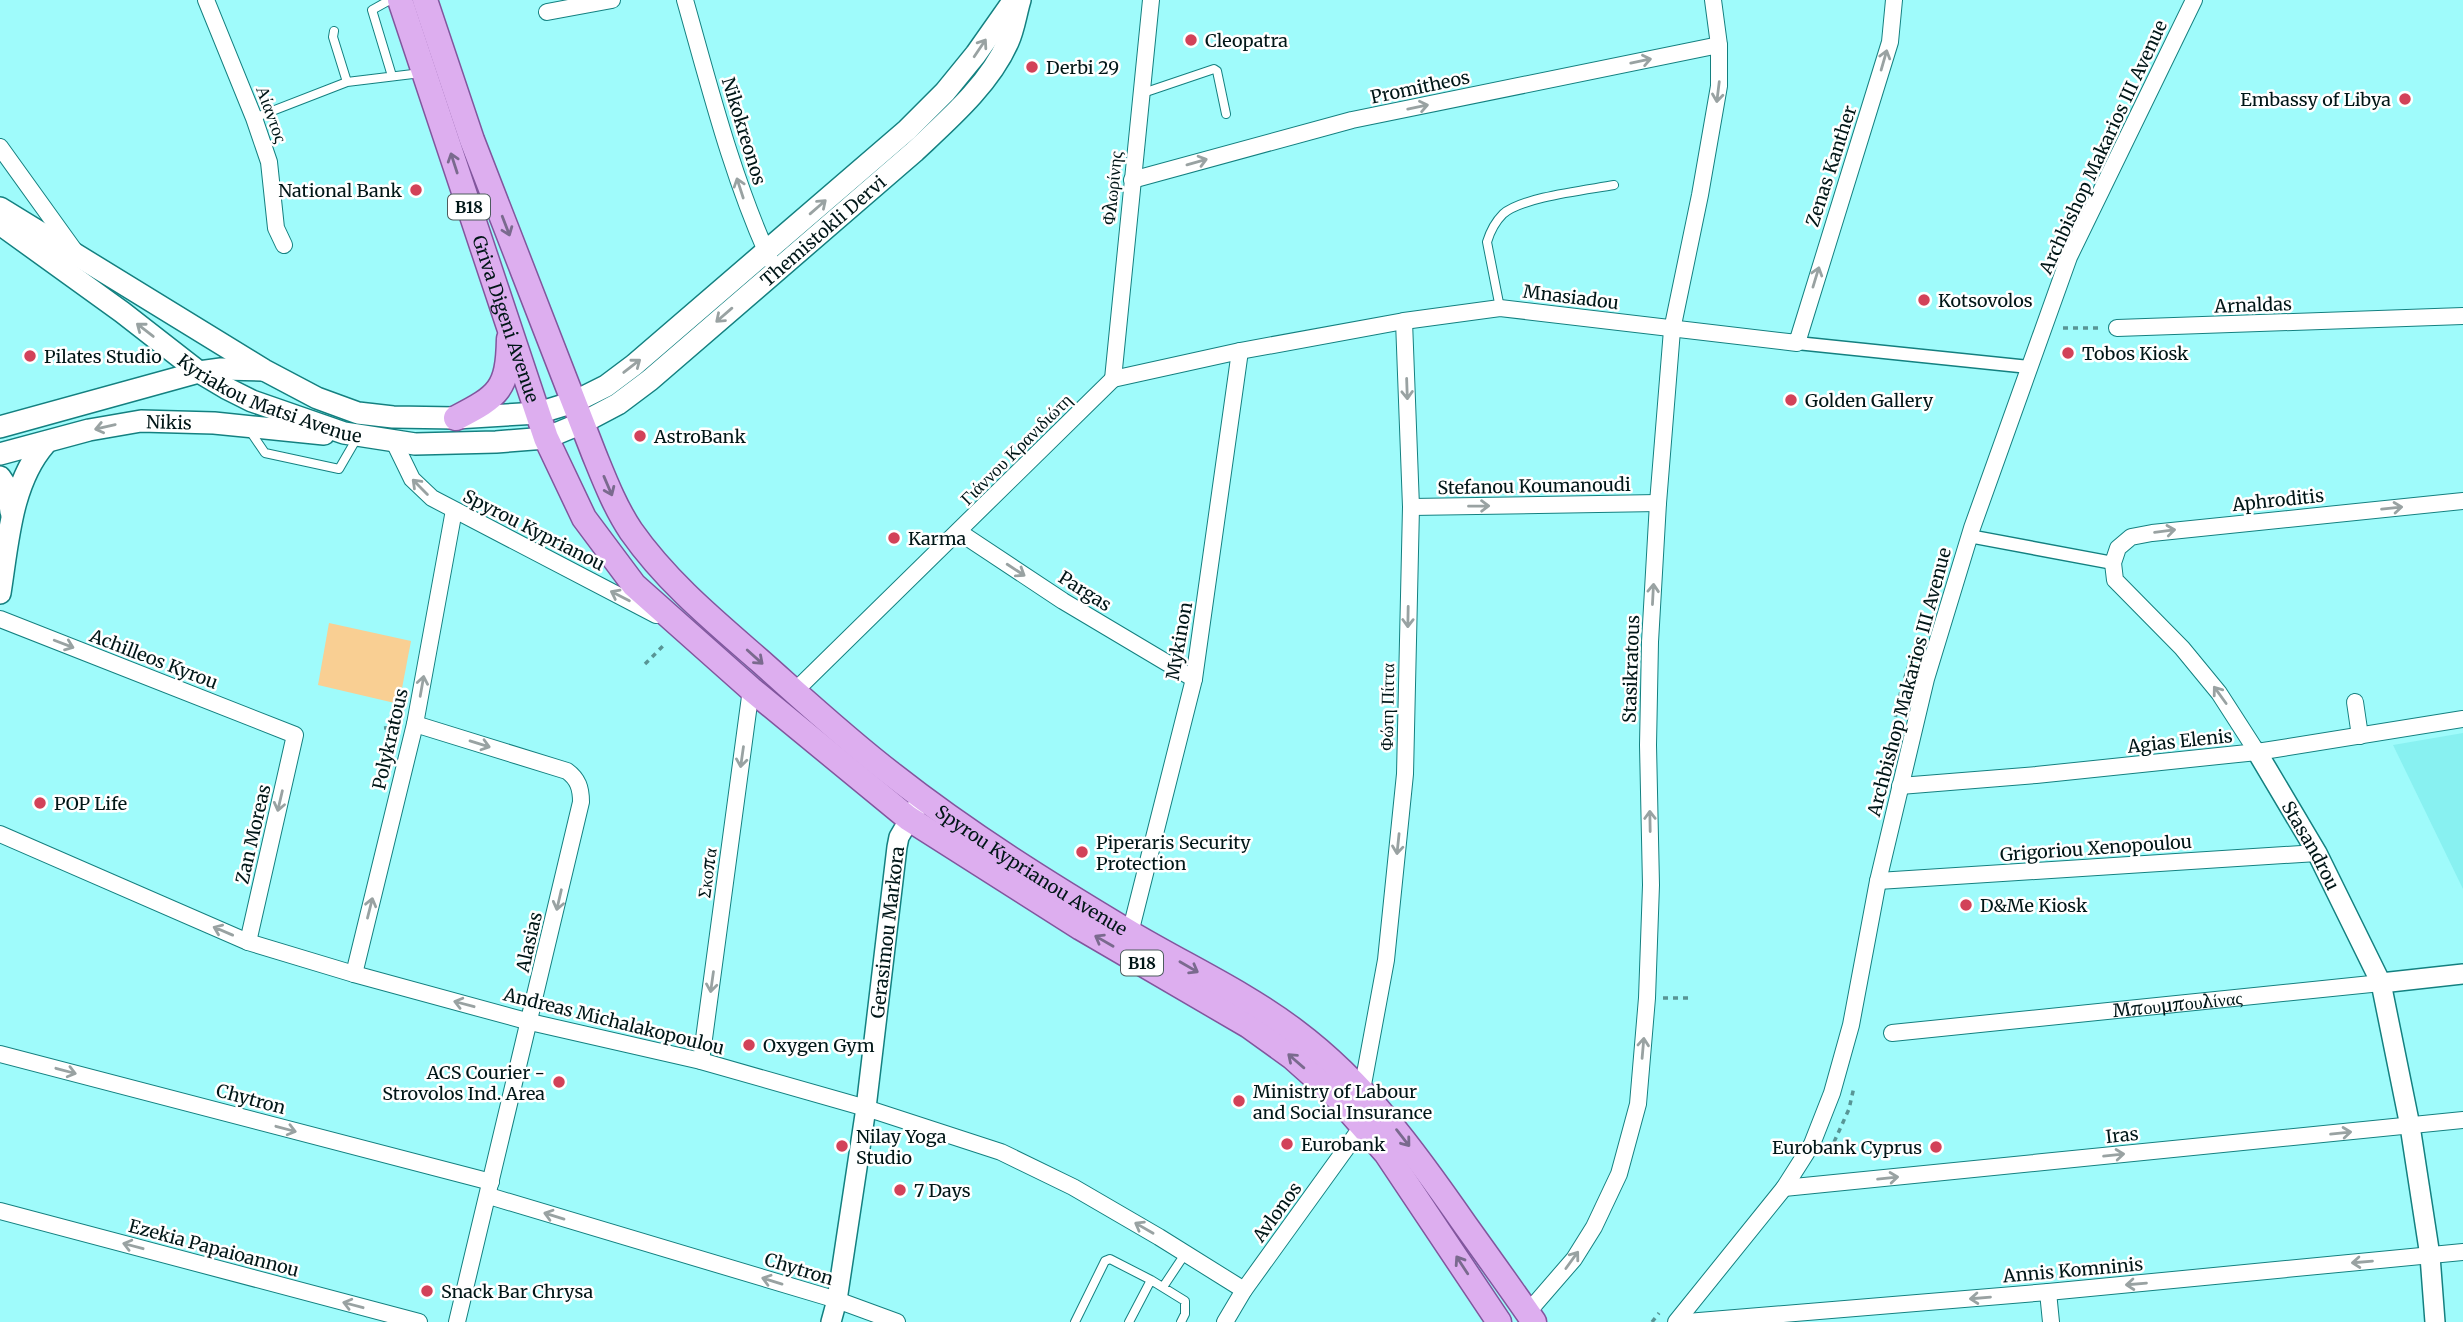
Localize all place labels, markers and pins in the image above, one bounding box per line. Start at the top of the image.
place label: Cleopatra [1205,29,1288,52]
marker: Cleopatra [1183,32,1199,48]
place label: Derbi 29 [1046,56,1119,79]
marker: Derbi 29 [1024,59,1040,75]
place label: Embassy of Libya [2240,88,2391,111]
marker: Embassy of Libya [2397,91,2413,107]
place label: National Bank [278,179,403,202]
marker: National Bank [408,182,424,198]
place label: Kotsovolos [1938,289,2033,312]
marker: Kotsovolos [1916,292,1932,308]
place label: Tobos Kiosk [2082,342,2189,365]
place label: Pilates Studio [44,345,162,368]
marker: Tobos Kiosk [2060,345,2076,361]
marker: Pilates Studio [22,348,38,364]
place label: Golden Gallery [1805,389,1934,412]
marker: Golden Gallery [1783,392,1799,408]
place label: AstroBank [653,425,746,448]
marker: AstroBank [632,428,648,444]
place label: Karma [908,527,967,550]
marker: Karma [886,530,902,546]
place label: POP Life [54,792,127,815]
marker: POP Life [32,795,48,811]
place label: Piperaris Security Protection [1096,831,1251,875]
marker: Piperaris Security Protection [1074,844,1090,860]
place label: D&Me Kiosk [1980,894,2088,917]
marker: D&Me Kiosk [1958,897,1974,913]
place label: Oxygen Gym [763,1034,875,1057]
marker: Oxygen Gym [741,1037,757,1053]
place label: ACS Courier - Strovolos Ind. Area [382,1061,545,1105]
marker: ACS Courier - Strovolos Ind. Area [551,1074,567,1090]
place label: Ministry of Labour and Social Insurance [1253,1080,1432,1124]
marker: Ministry of Labour and Social Insurance [1231,1093,1247,1109]
place label: Nilay Yoga Studio [856,1125,947,1169]
place label: Eurobank [1301,1133,1386,1156]
marker: Eurobank [1279,1136,1295,1152]
place label: Eurobank Cyprus [1772,1136,1922,1159]
marker: Nilay Yoga Studio [834,1138,850,1154]
marker: Eurobank Cyprus [1928,1139,1944,1155]
place label: 7 Days [914,1179,971,1202]
marker: 7 Days [892,1182,908,1198]
place label: Snack Bar Chrysa [441,1280,594,1303]
marker: Snack Bar Chrysa [419,1283,435,1299]

